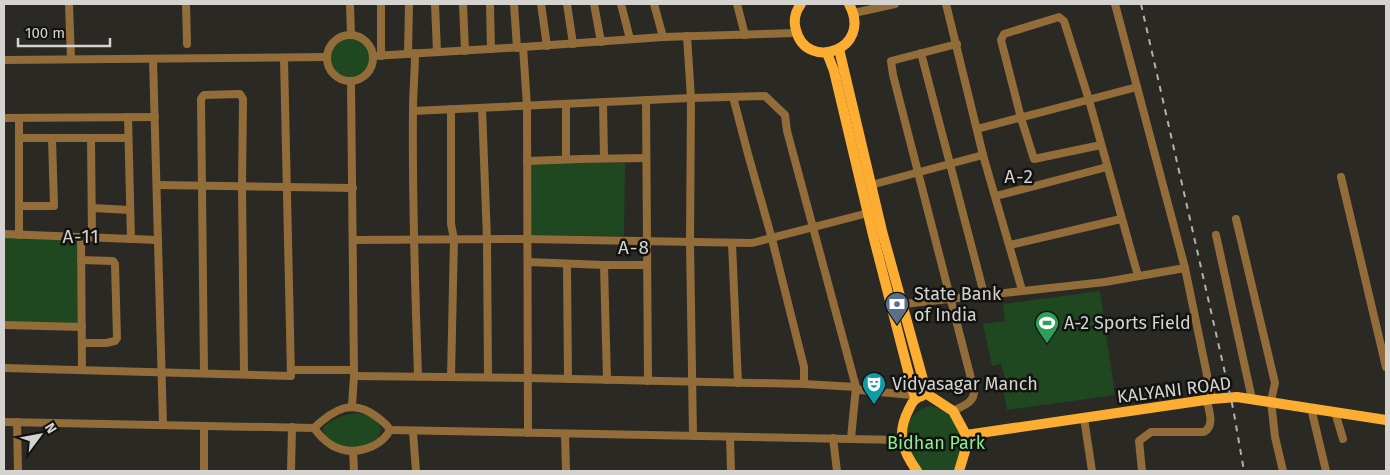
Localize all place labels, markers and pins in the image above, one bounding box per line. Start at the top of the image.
place label: State Bank of India [914,283,1002,326]
bank icon: State Bank of India [884,291,910,325]
sports icon: A-2 Sports Field [1034,310,1060,344]
place label: A-2 Sports Field [1064,312,1191,334]
theatre icon: Vidyasagar Manch [861,371,887,405]
place label: Vidyasagar Manch [892,373,1038,395]

